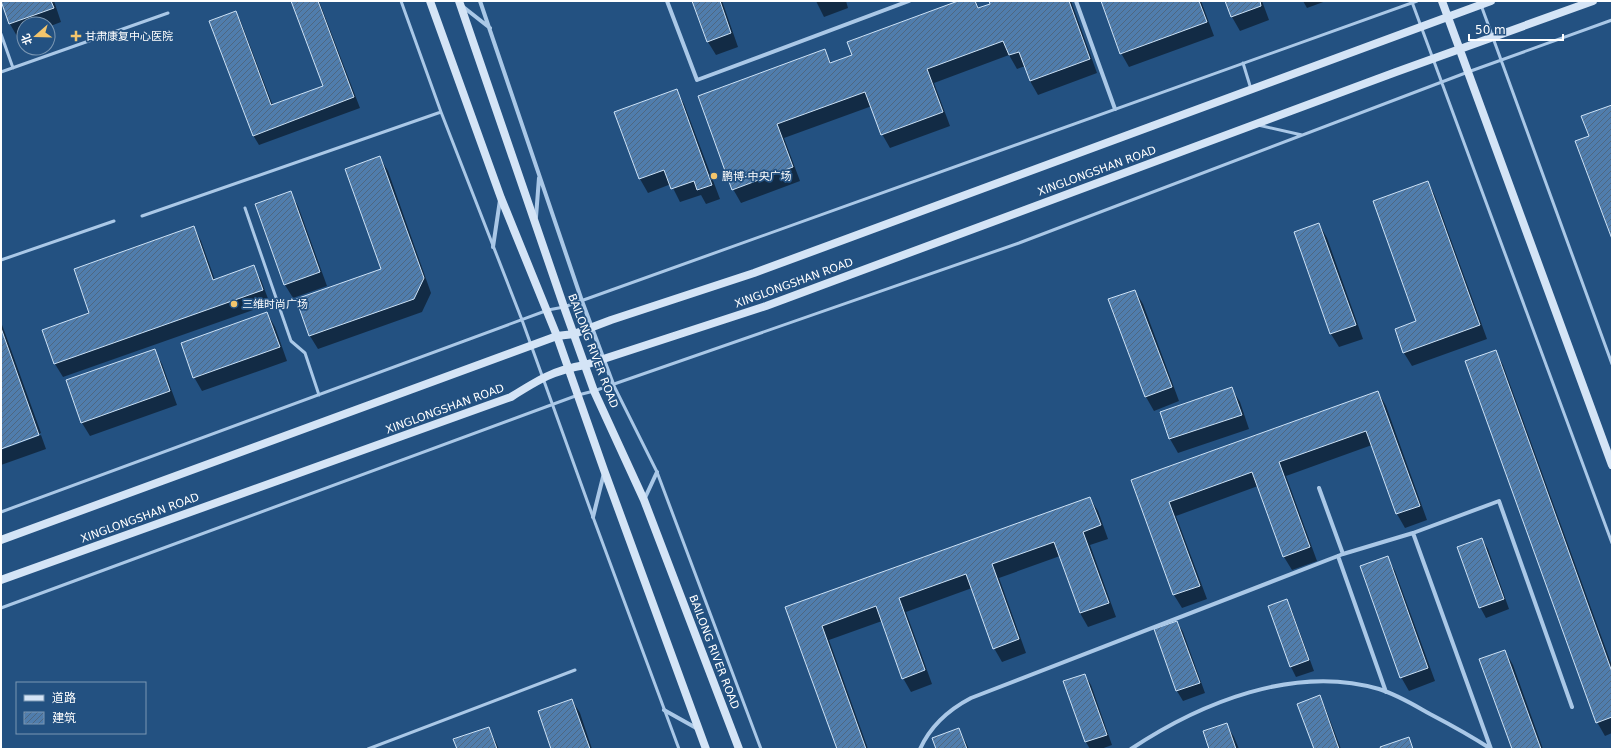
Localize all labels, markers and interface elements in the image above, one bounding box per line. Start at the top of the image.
north arrow [16,16,56,56]
scale bar [1469,16,1563,42]
text: 50 m [1475,23,1506,37]
marker: 甘肃康复中心医院 [70,30,82,42]
place label: 甘肃康复中心医院 [85,30,173,43]
text: 北 [19,32,35,47]
street label: XINGLONGSHAN ROAD [1036,143,1158,199]
place label: 鹏博·中央广场 [722,170,792,183]
marker: 鹏博·中央广场 [709,171,719,181]
street label: XINGLONGSHAN ROAD [733,255,855,311]
street label: BAILONG RIVER ROAD [565,292,621,410]
place label: 三维时尚广场 [242,298,308,311]
marker: 三维时尚广场 [229,299,239,309]
street label: XINGLONGSHAN ROAD [384,381,506,437]
street label: XINGLONGSHAN ROAD [79,490,201,546]
street label: BAILONG RIVER ROAD [686,593,742,711]
legend [16,682,146,734]
text: 道路 [52,691,76,705]
text: 建筑 [52,711,76,725]

